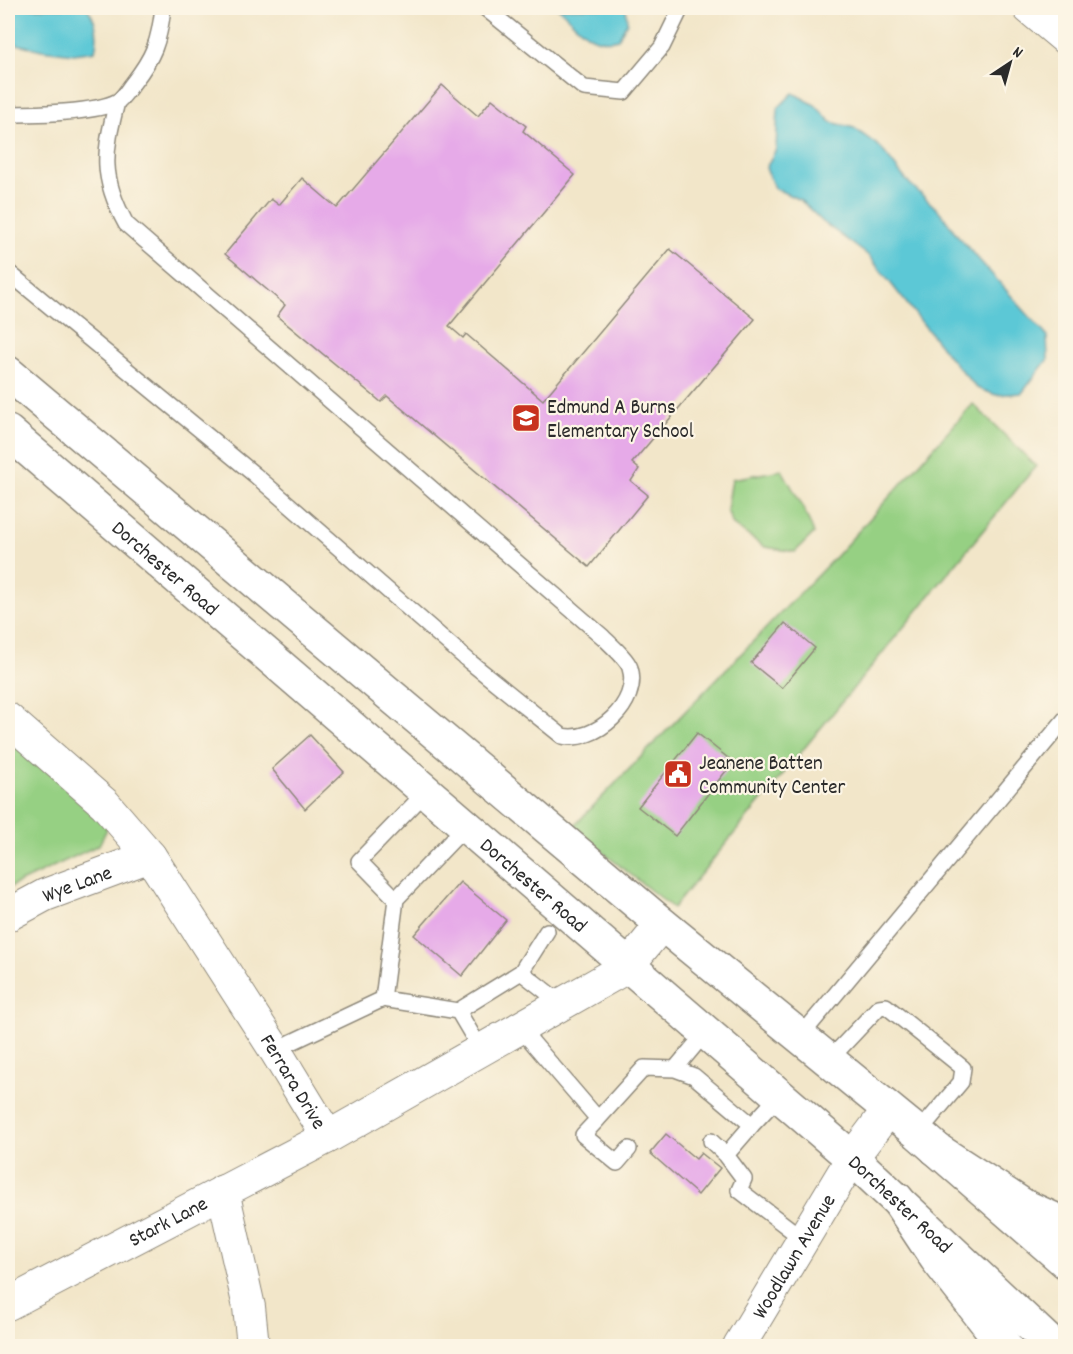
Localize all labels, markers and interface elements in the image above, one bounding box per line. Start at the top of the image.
north arrow [980,33,1040,93]
text: N [1007,41,1027,65]
place label: Edmund A Burns Elementary School [547,394,694,448]
school or university icon: Edmund A Burns Elementary School [510,402,542,434]
street label: Dorchester Road [103,515,224,625]
place label: Jeanene Batten Community Center [699,750,846,804]
public building icon: Jeanene Batten Community Center [662,758,694,790]
street label: Dorchester Road [472,832,592,942]
street label: Wye Lane [39,859,117,913]
street label: Ferrara Drive [251,1029,332,1136]
street label: Dorchester Road [840,1149,958,1262]
street label: Woodlawn Avenue [746,1189,845,1326]
street label: Stark Lane [124,1190,214,1256]

